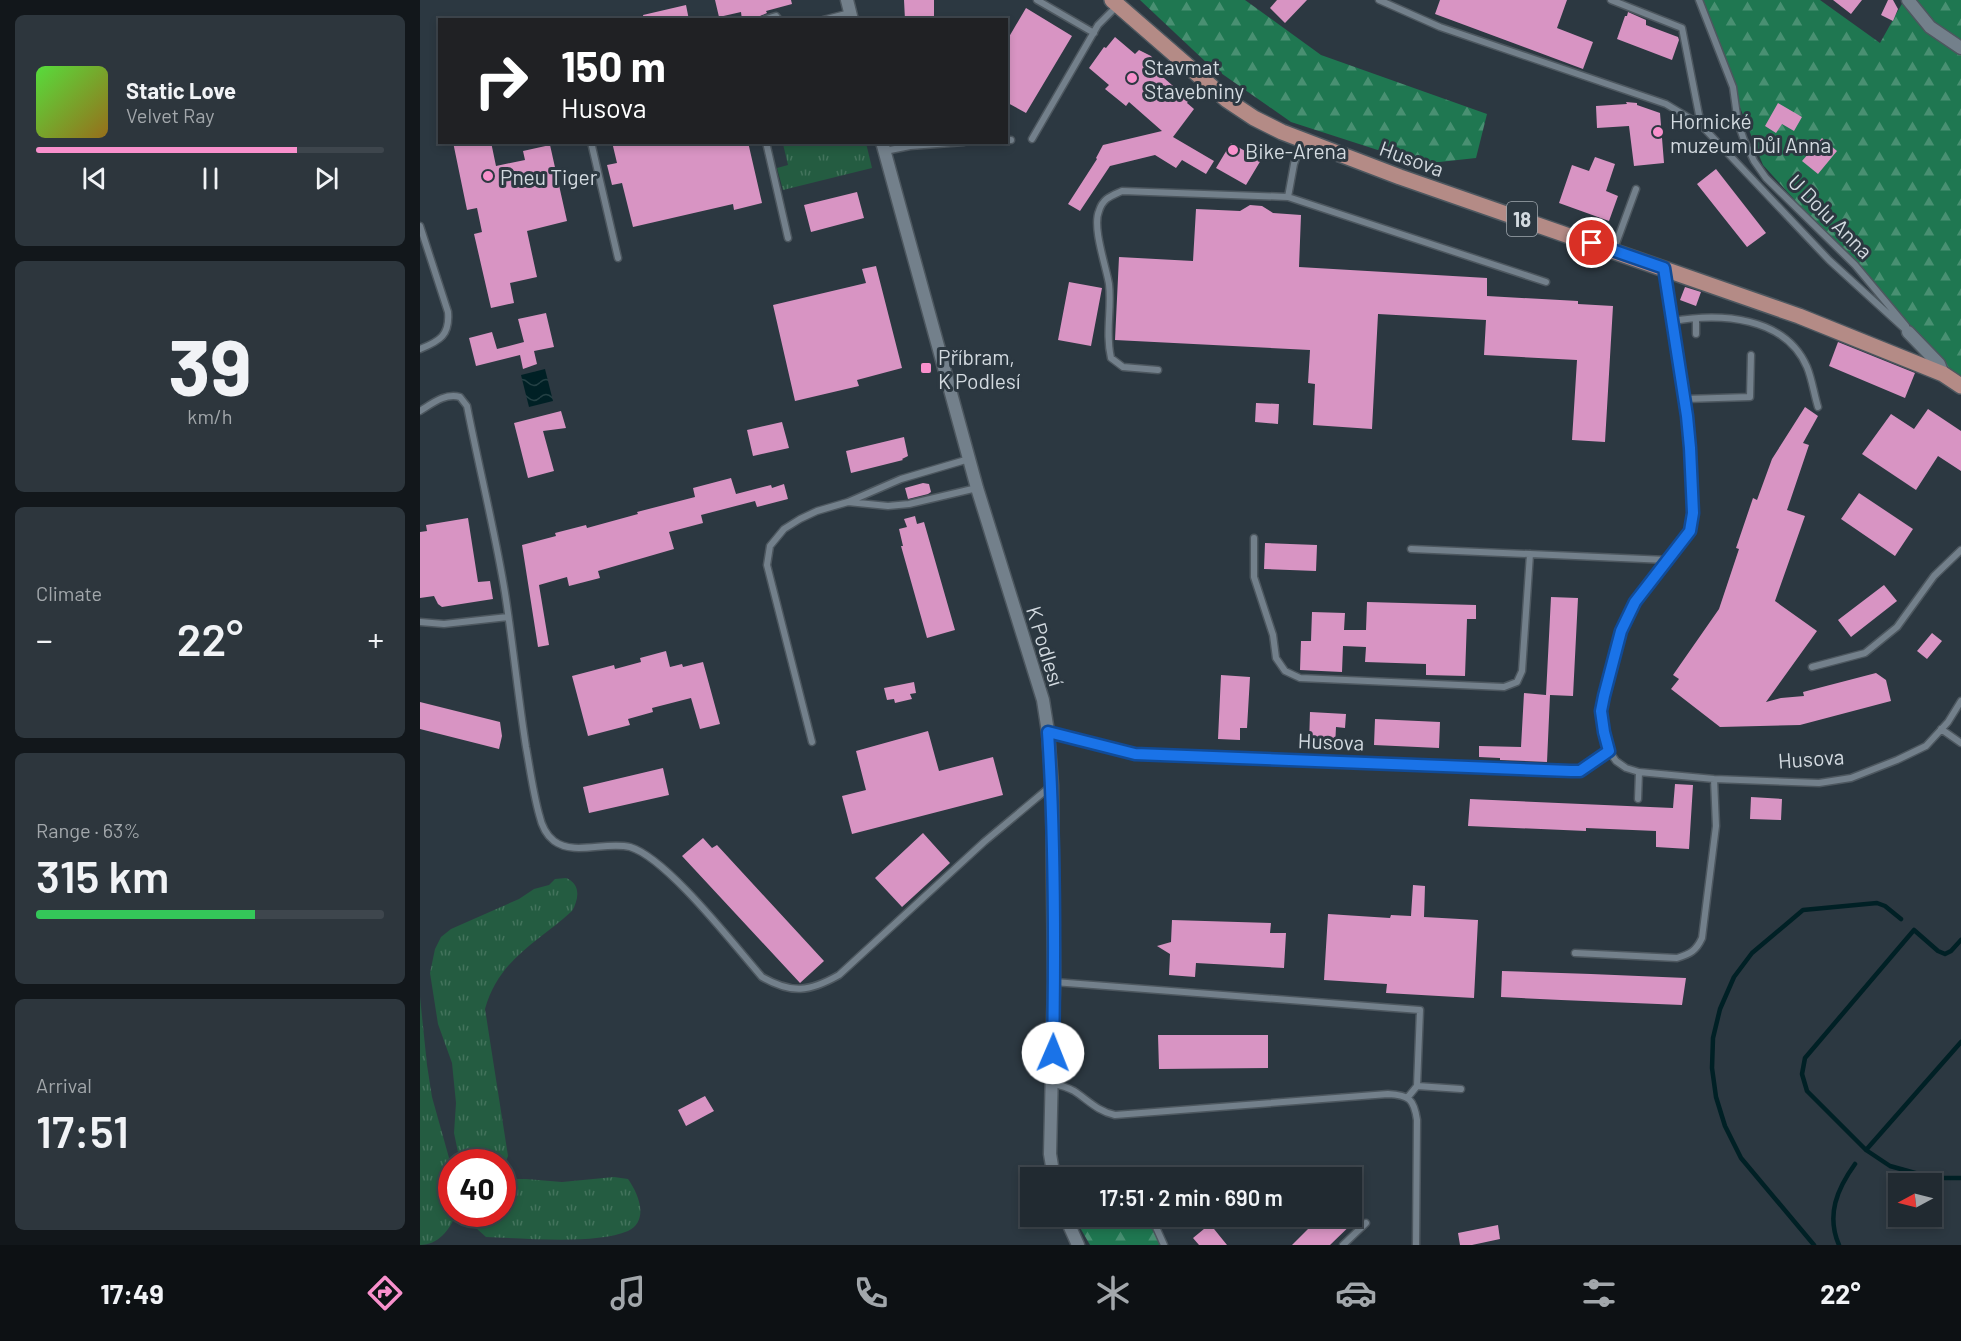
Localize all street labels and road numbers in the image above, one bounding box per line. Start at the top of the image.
street label: Husova [1376,135,1448,181]
street label: U Dolu Anna [1784,169,1878,263]
road number: 18 [1507,202,1537,236]
street label: K Podlesí [1022,603,1070,690]
street label: Husova [1297,727,1365,755]
street label: Husova [1777,743,1845,773]

